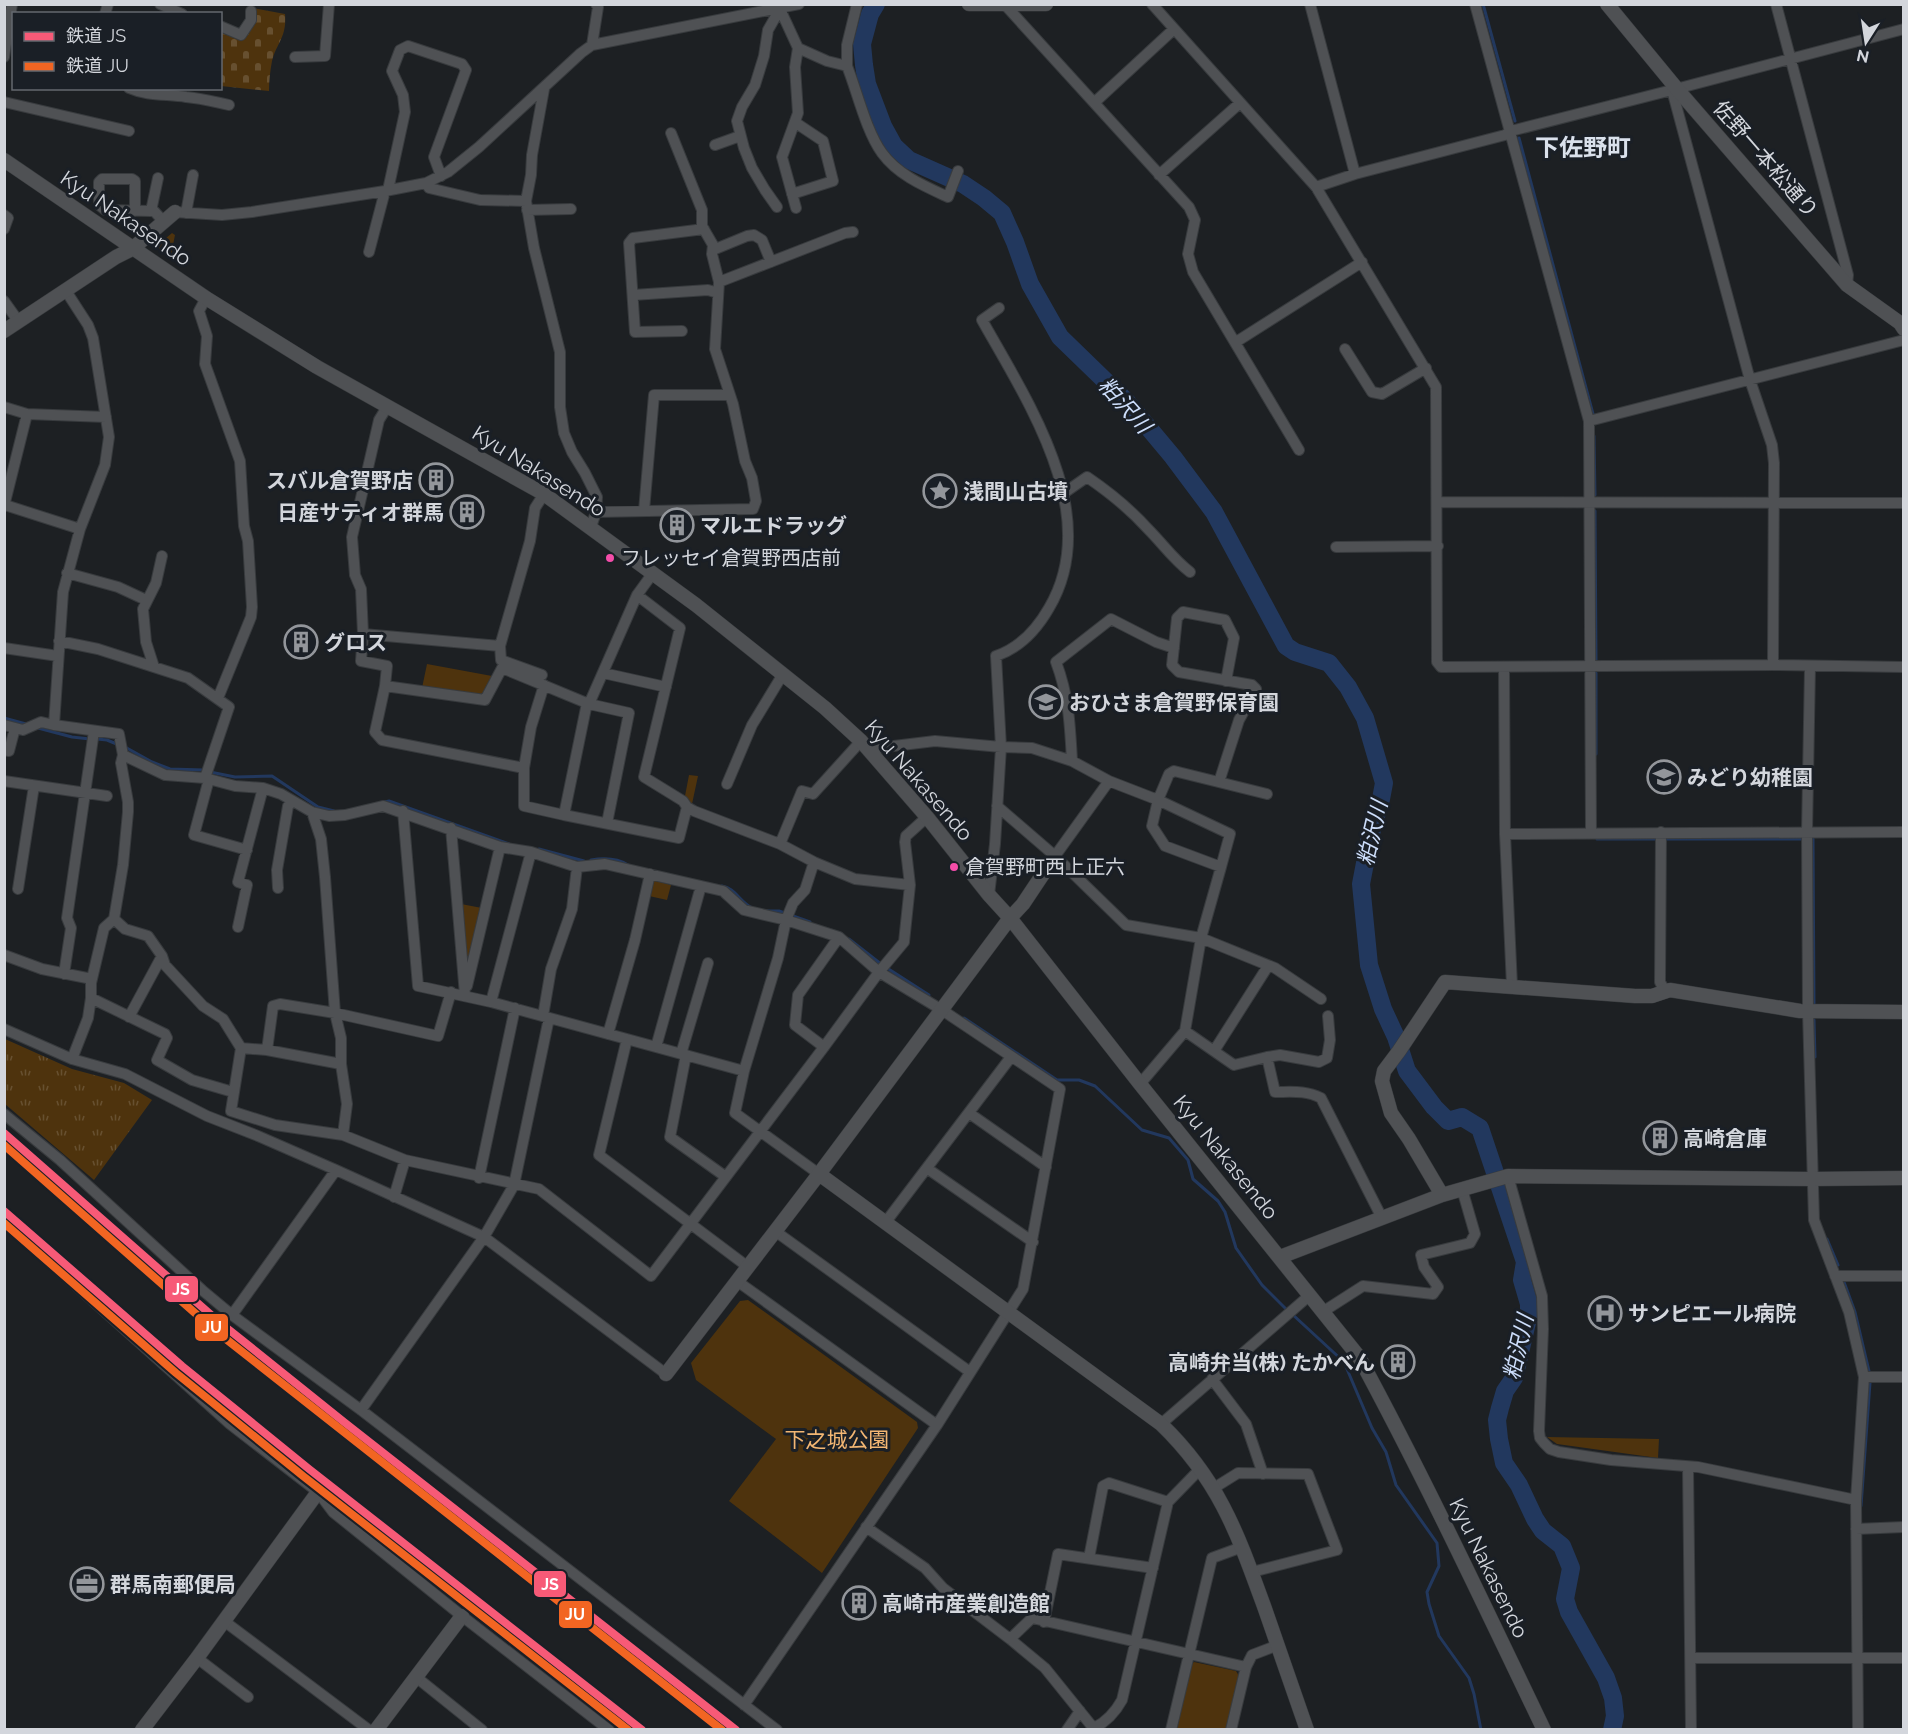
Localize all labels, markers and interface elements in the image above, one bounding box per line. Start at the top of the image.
legend [12,12,222,90]
north arrow [1836,12,1896,72]
text: 鉄道 JS [66,25,126,46]
text: N [1855,46,1871,67]
text: 鉄道 JU [66,55,129,76]
street label: 佐野一本松通り [1708,95,1824,223]
district label: 下佐野町 [1535,133,1631,162]
street label: Kyu Nakasendo [56,165,196,271]
water label: 粕沢川 [1093,372,1158,440]
street label: Kyu Nakasendo [468,420,610,522]
building icon: スバル倉賀野店 [418,462,454,498]
place label: スバル倉賀野店 [266,468,413,493]
place icon: 浅間山古墳 [922,473,958,509]
place label: 浅間山古墳 [963,479,1068,504]
building icon: 日産サティオ群馬 [449,494,485,530]
place label: 日産サティオ群馬 [277,500,444,525]
building icon: マルエドラッグ [659,507,695,543]
place label: マルエドラッグ [700,513,847,538]
place label: フレッセイ倉賀野西店前 [621,546,841,570]
marker: フレッセイ倉賀野西店前 [604,552,616,564]
building icon: グロス [283,624,319,660]
place label: グロス [324,630,387,655]
school or university icon: おひさま倉賀野保育園 [1028,684,1064,720]
place label: おひさま倉賀野保育園 [1069,690,1279,715]
street label: Kyu Nakasendo [860,714,978,846]
school or university icon: みどり幼稚園 [1646,759,1682,795]
place label: みどり幼稚園 [1687,765,1813,790]
water label: 粕沢川 [1352,796,1393,868]
place label: 倉賀野町西上正六 [965,855,1125,879]
marker: 倉賀野町西上正六 [948,861,960,873]
street label: Kyu Nakasendo [1168,1090,1284,1224]
building icon: 高崎倉庫 [1642,1120,1678,1156]
place label: 高崎倉庫 [1683,1126,1767,1151]
line badge: JS [164,1275,199,1303]
text: JS [172,1280,190,1299]
hospital icon: サンピエール病院 [1587,1295,1623,1331]
place label: サンピエール病院 [1628,1301,1796,1326]
water label: 粕沢川 [1498,1310,1539,1382]
line badge: JU [194,1313,229,1342]
text: JU [202,1318,222,1337]
building icon: 高崎弁当(株) たかべん [1380,1344,1416,1380]
place label: 高崎弁当(株) たかべん [1168,1350,1375,1375]
park label: 下之城公園 [785,1427,890,1452]
street label: Kyu Nakasendo [1444,1494,1534,1642]
office icon: 群馬南郵便局 [69,1566,105,1602]
line badge: JS [533,1570,567,1598]
place label: 群馬南郵便局 [110,1572,236,1597]
text: JS [541,1575,559,1594]
building icon: 高崎市産業創造館 [841,1585,877,1621]
place label: 高崎市産業創造館 [882,1591,1050,1616]
line badge: JU [558,1600,593,1629]
text: JU [565,1605,585,1624]

